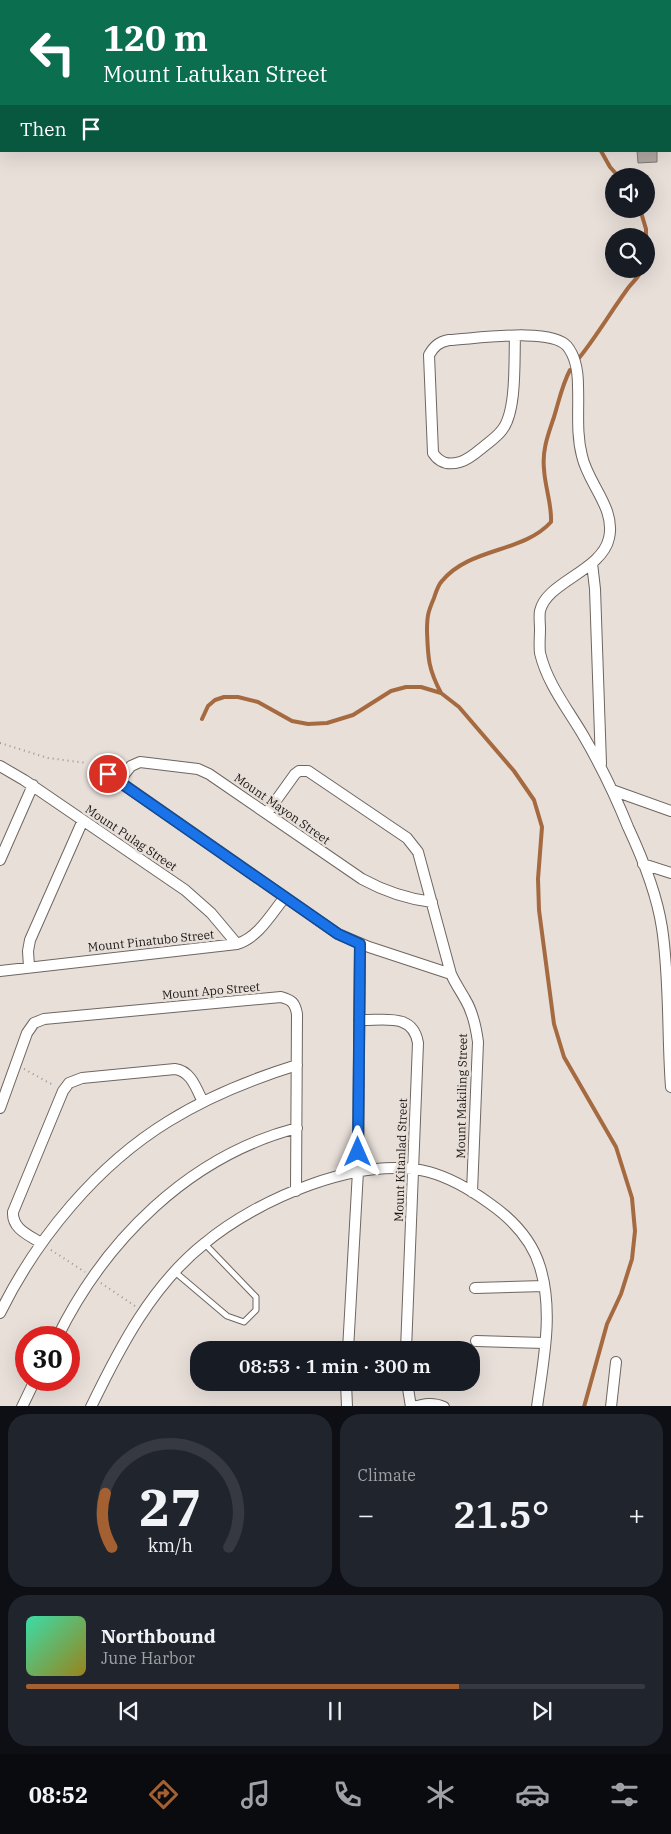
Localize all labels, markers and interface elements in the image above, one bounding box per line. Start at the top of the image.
text: 120 m [103,15,208,61]
icon: left [20,20,85,85]
text: Mount Latukan Street [103,59,327,88]
icon: arrive [77,115,105,143]
text: Then [20,117,67,141]
map controls [605,168,655,278]
button: sound [605,168,655,218]
button: search [605,228,655,278]
pin [87,753,129,795]
icon: arrive [94,760,122,788]
street label: Mount Mayon Street [232,770,333,847]
street label: Mount Pulag Street [83,801,180,874]
street label: Mount Pinatubo Street [87,926,215,955]
street label: Mount Apo Street [161,979,261,1002]
street label: Mount Makiling Street [453,1033,470,1159]
street label: Mount Kitanlad Street [391,1098,410,1222]
position arrow [331,1125,383,1177]
speed limit sign: 30 [15,1326,80,1391]
text: 08:53 · 1 min · 300 m [239,1354,431,1378]
text: Climate [358,1465,416,1485]
text: 27 [139,1473,201,1540]
text: 21.5° [453,1489,550,1538]
text: − [358,1496,374,1533]
text: + [628,1496,645,1533]
text: km/h [147,1534,192,1557]
text: Northbound [101,1624,216,1648]
text: June Harbor [101,1648,195,1668]
icon: previous [115,1697,143,1725]
icon: pause [321,1697,349,1725]
icon: next [528,1697,556,1725]
icon: directions [146,1777,181,1812]
icon: music [238,1777,273,1812]
icon: phone [330,1777,365,1812]
icon: climate [423,1777,458,1812]
icon: car [515,1777,550,1812]
icon: filters [607,1777,642,1812]
text: 08:52 [29,1780,88,1809]

